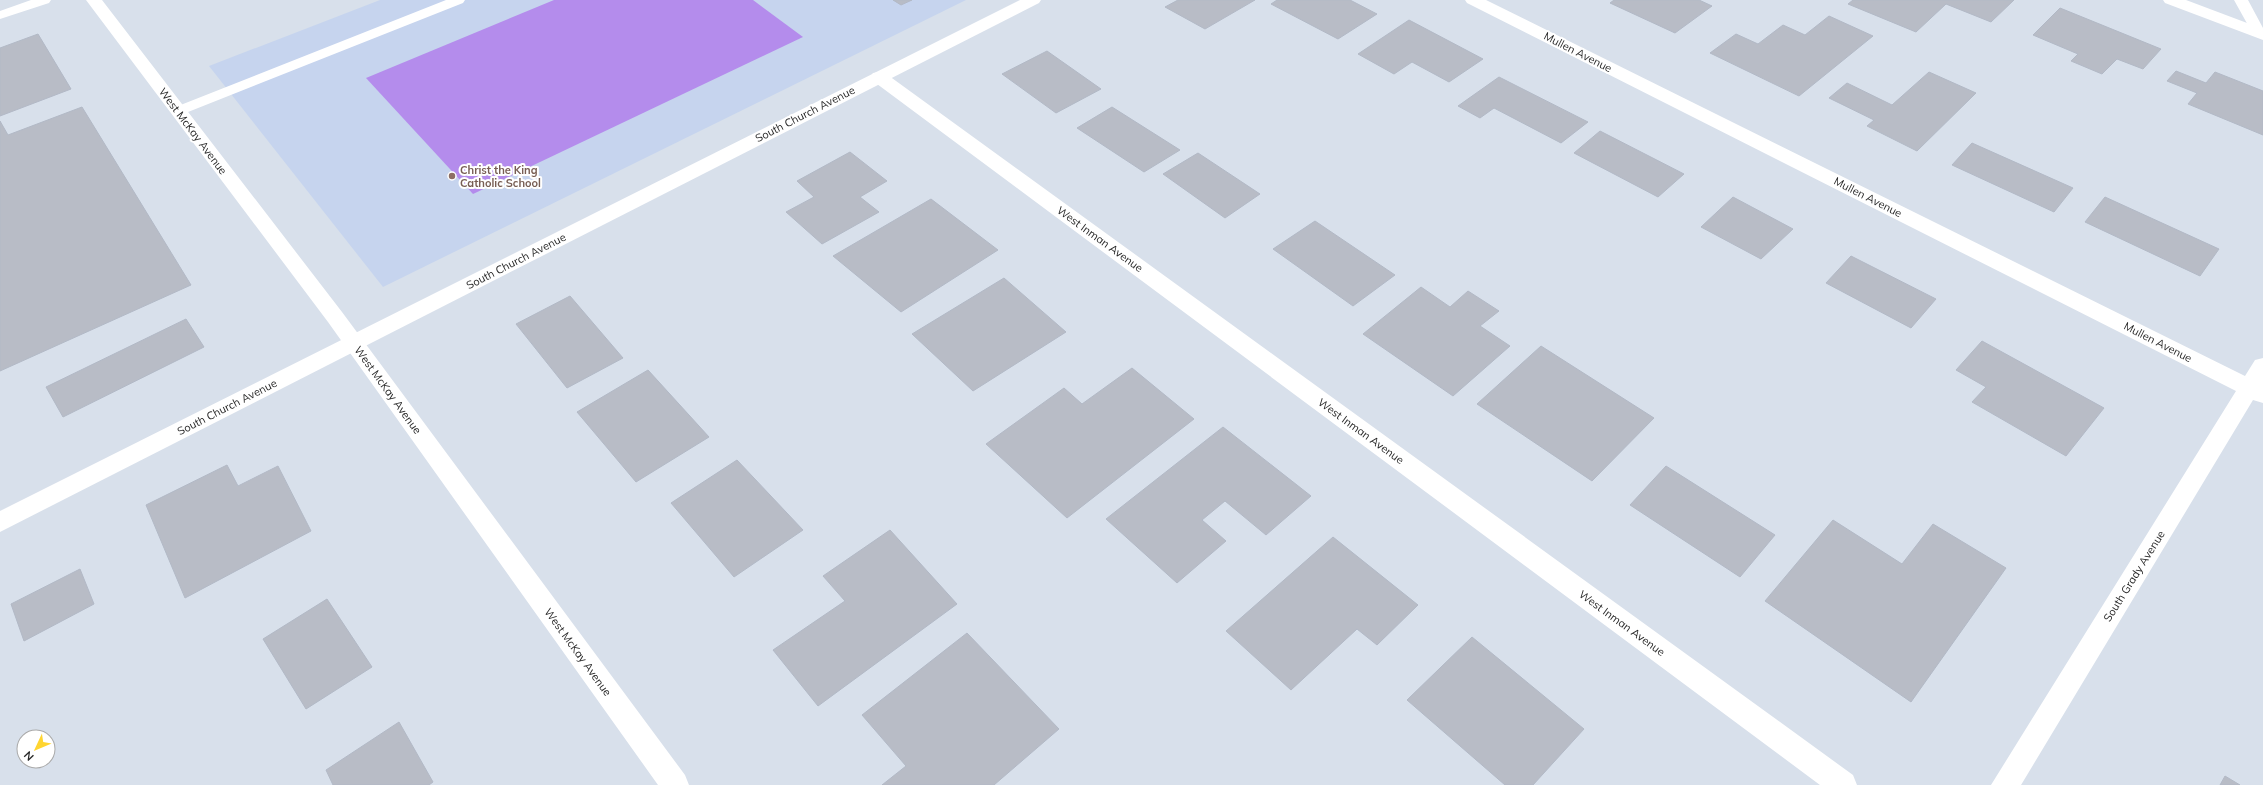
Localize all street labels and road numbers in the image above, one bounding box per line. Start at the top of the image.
street label: Mullen Avenue [1542,29,1614,75]
street label: South Church Avenue [753,83,857,145]
street label: West McKay Avenue [156,85,230,177]
street label: Mullen Avenue [1832,174,1904,220]
street label: West Inman Avenue [1054,203,1146,275]
street label: South Church Avenue [464,230,568,292]
street label: Mullen Avenue [2122,319,2194,365]
street label: West McKay Avenue [351,343,425,437]
street label: South Church Avenue [175,376,279,438]
street label: West Inman Avenue [1315,395,1407,467]
street label: South Grady Avenue [2100,528,2168,624]
street label: West Inman Avenue [1576,587,1668,659]
street label: West McKay Avenue [541,605,615,699]

